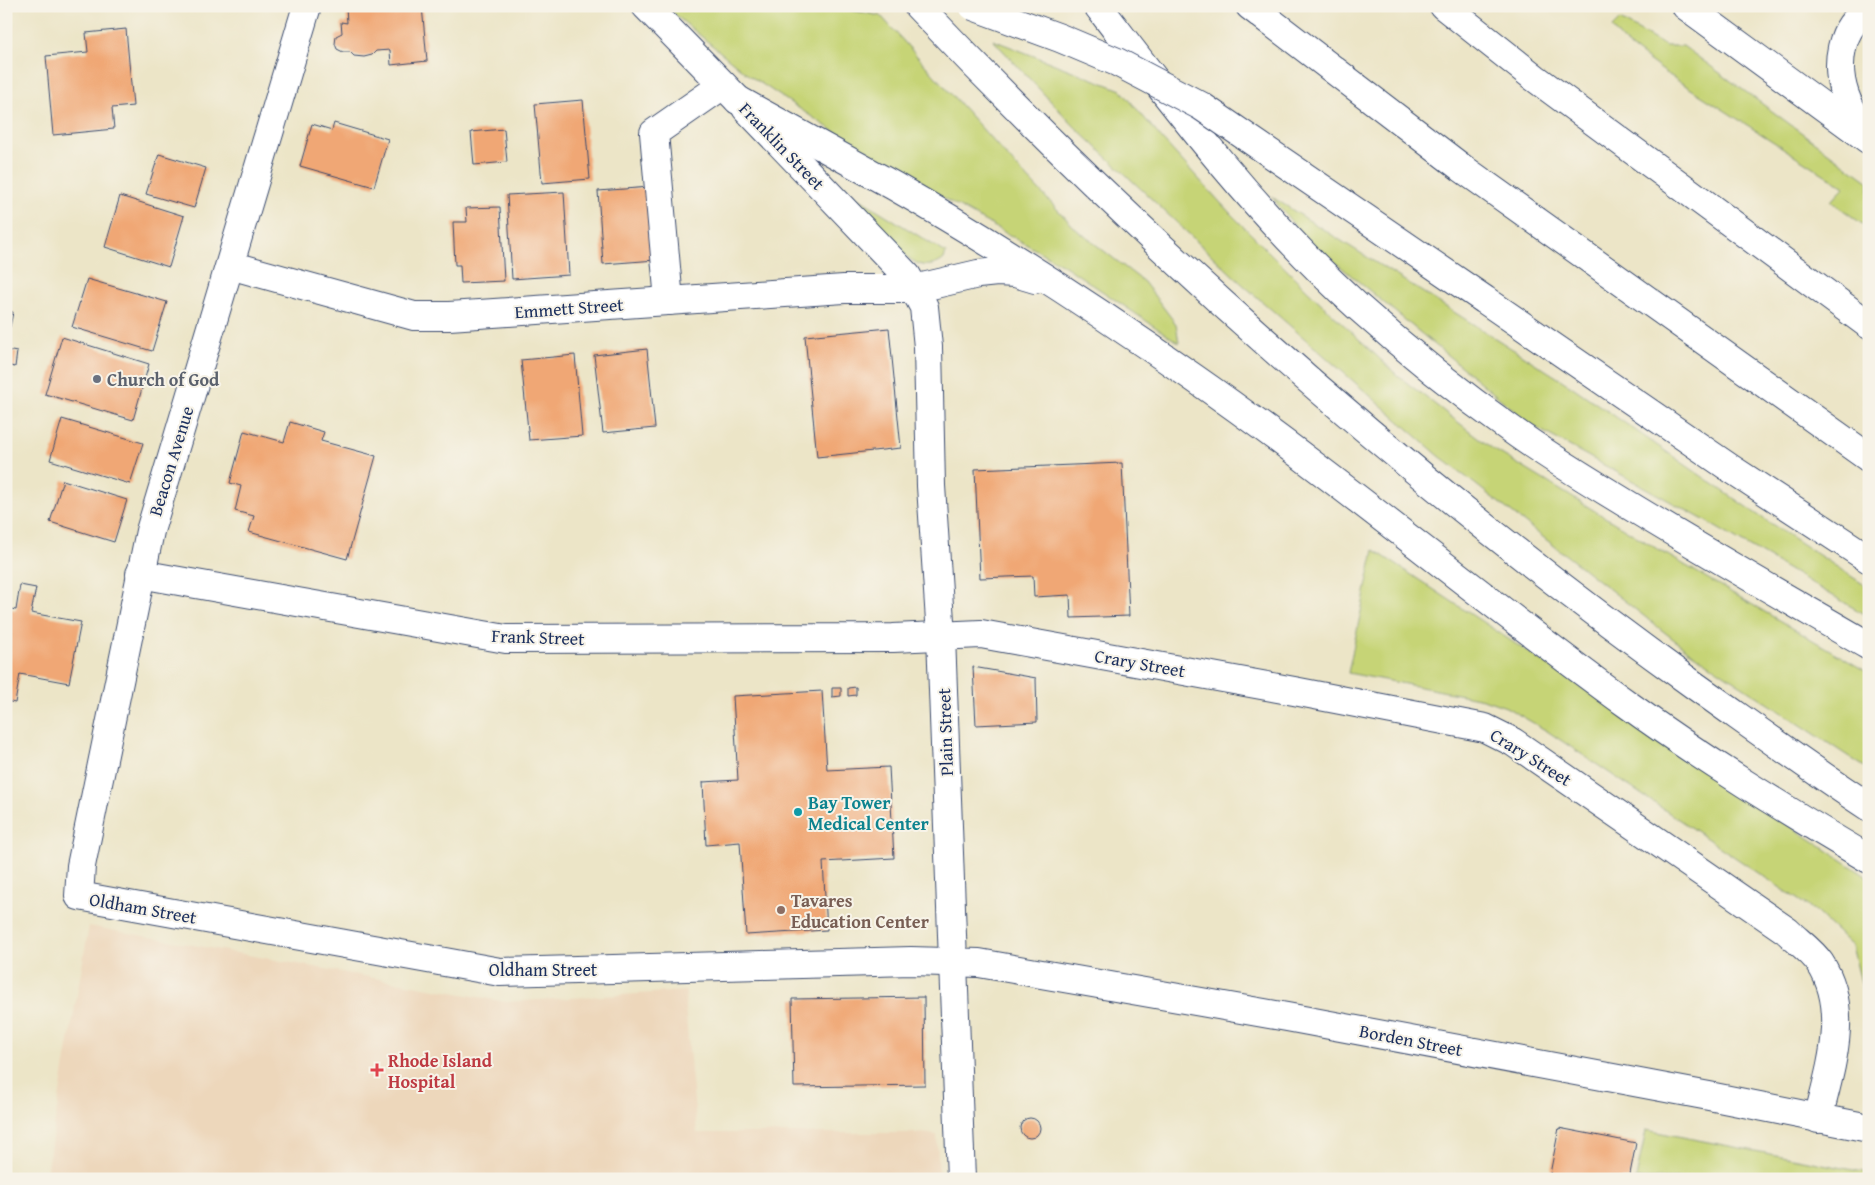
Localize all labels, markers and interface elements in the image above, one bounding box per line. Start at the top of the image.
street label: Franklin Street [733,96,832,197]
street label: Emmett Street [514,291,625,325]
place label: Church of God [107,366,220,393]
marker: Church of God [91,373,103,385]
street label: Beacon Avenue [141,403,201,519]
street label: Frank Street [491,622,586,652]
street label: Crary Street [1093,642,1188,684]
street label: Plain Street [930,687,960,776]
street label: Crary Street [1485,721,1577,793]
place label: Bay Tower Medical Center [808,789,930,837]
marker: Bay Tower Medical Center [792,806,804,818]
street label: Oldham Street [87,885,199,931]
place label: Tavares Education Center [791,887,930,935]
marker: Tavares Education Center [775,904,787,916]
street label: Oldham Street [489,956,598,983]
street label: Borden Street [1357,1017,1465,1063]
place label: Rhode Island Hospital [388,1047,493,1095]
marker: Rhode Island Hospital [370,1063,384,1077]

